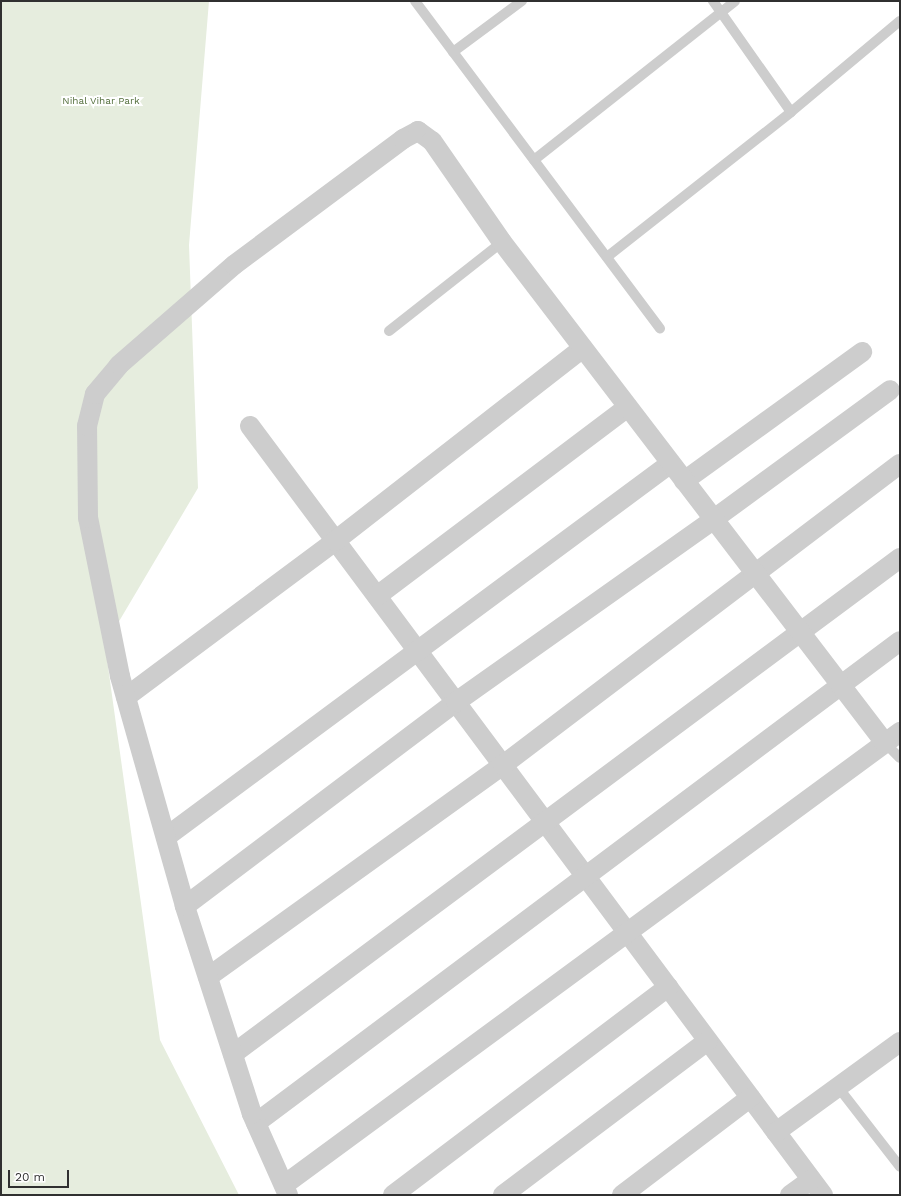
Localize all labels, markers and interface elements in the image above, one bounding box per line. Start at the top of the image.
park label: Nihal Vihar Park [62,95,140,107]
scale bar [10,1162,71,1188]
text: 20 m [15,1170,45,1184]

